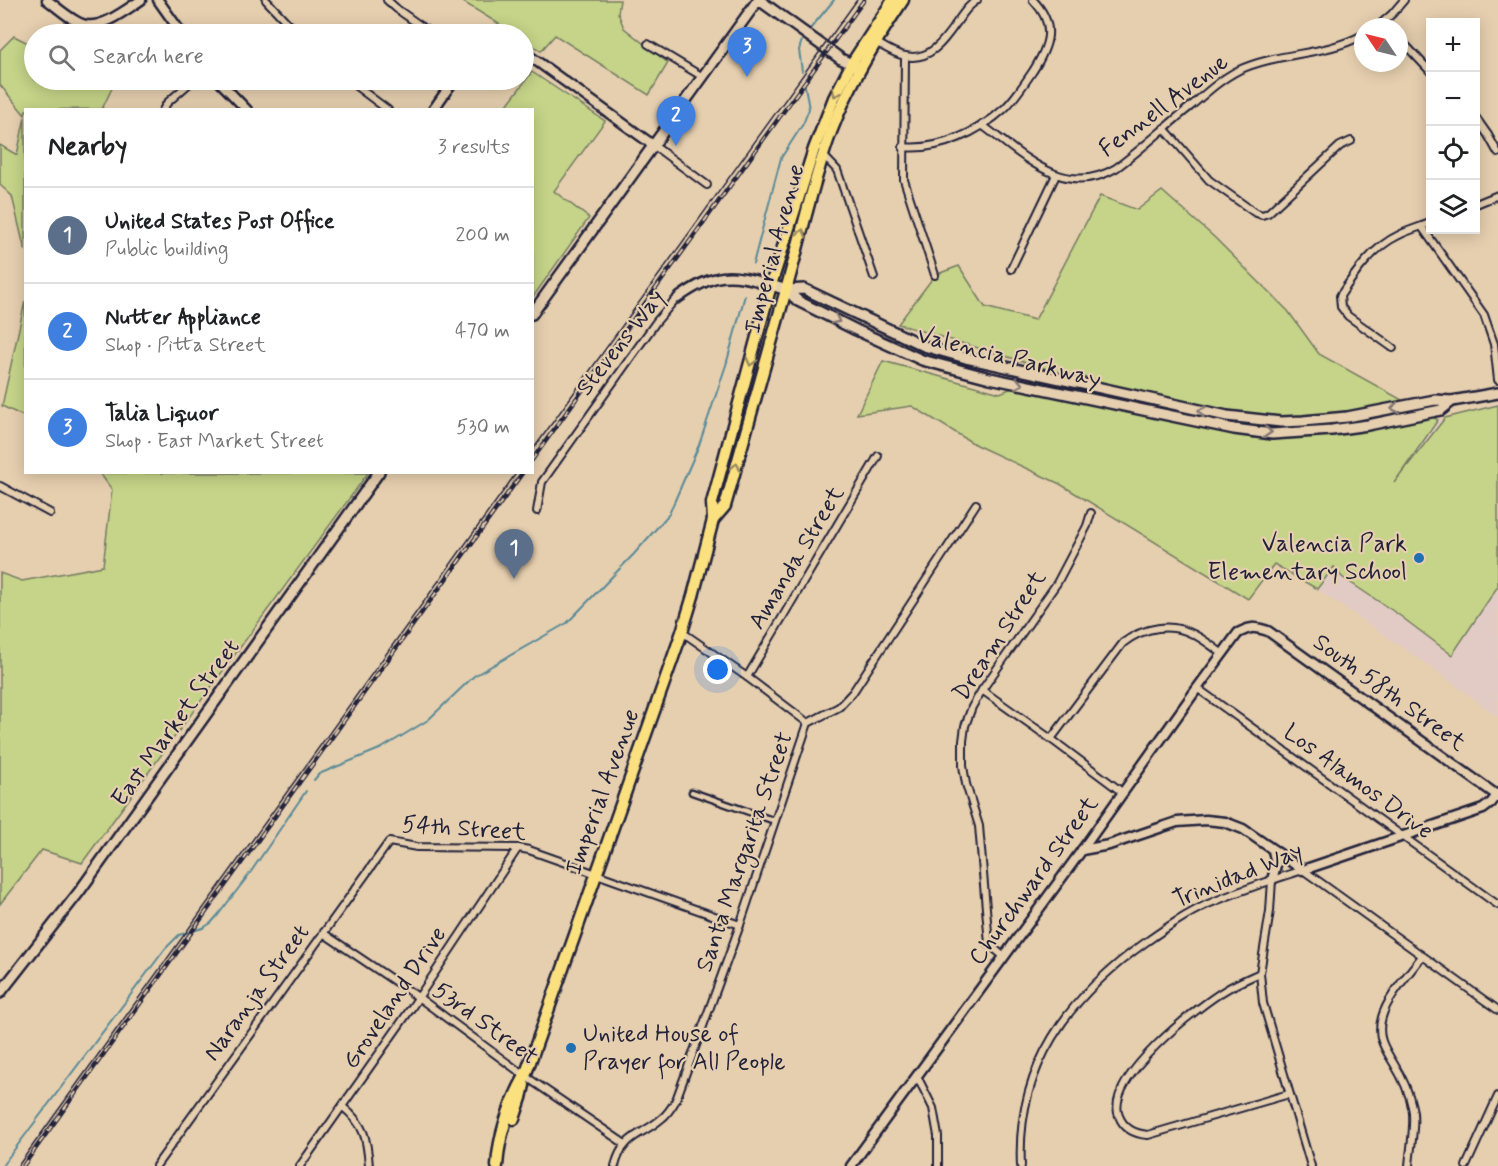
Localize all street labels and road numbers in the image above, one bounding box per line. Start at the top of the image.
street label: Fennell Avenue [1093,47,1235,165]
street label: Imperial Avenue [737,161,813,337]
street label: Stevens Way [570,283,672,403]
street label: Valencia Parkway [914,320,1104,396]
street label: Amanda Street [742,481,852,635]
street label: Dream Street [946,565,1054,707]
street label: South 58th Street [1306,627,1472,759]
street label: East Market Street [105,633,247,813]
street label: Imperial Avenue [559,705,647,879]
street label: Los Alamos Drive [1277,717,1439,847]
street label: Santa Margarita Street [689,728,803,977]
street label: Churchward Street [962,790,1106,972]
street label: 54th Street [401,809,527,849]
street label: Trinidad Way [1169,836,1307,916]
street label: Naranja Street [197,919,317,1067]
street label: Groveland Drive [336,921,454,1075]
street label: 53rd Street [426,975,544,1073]

